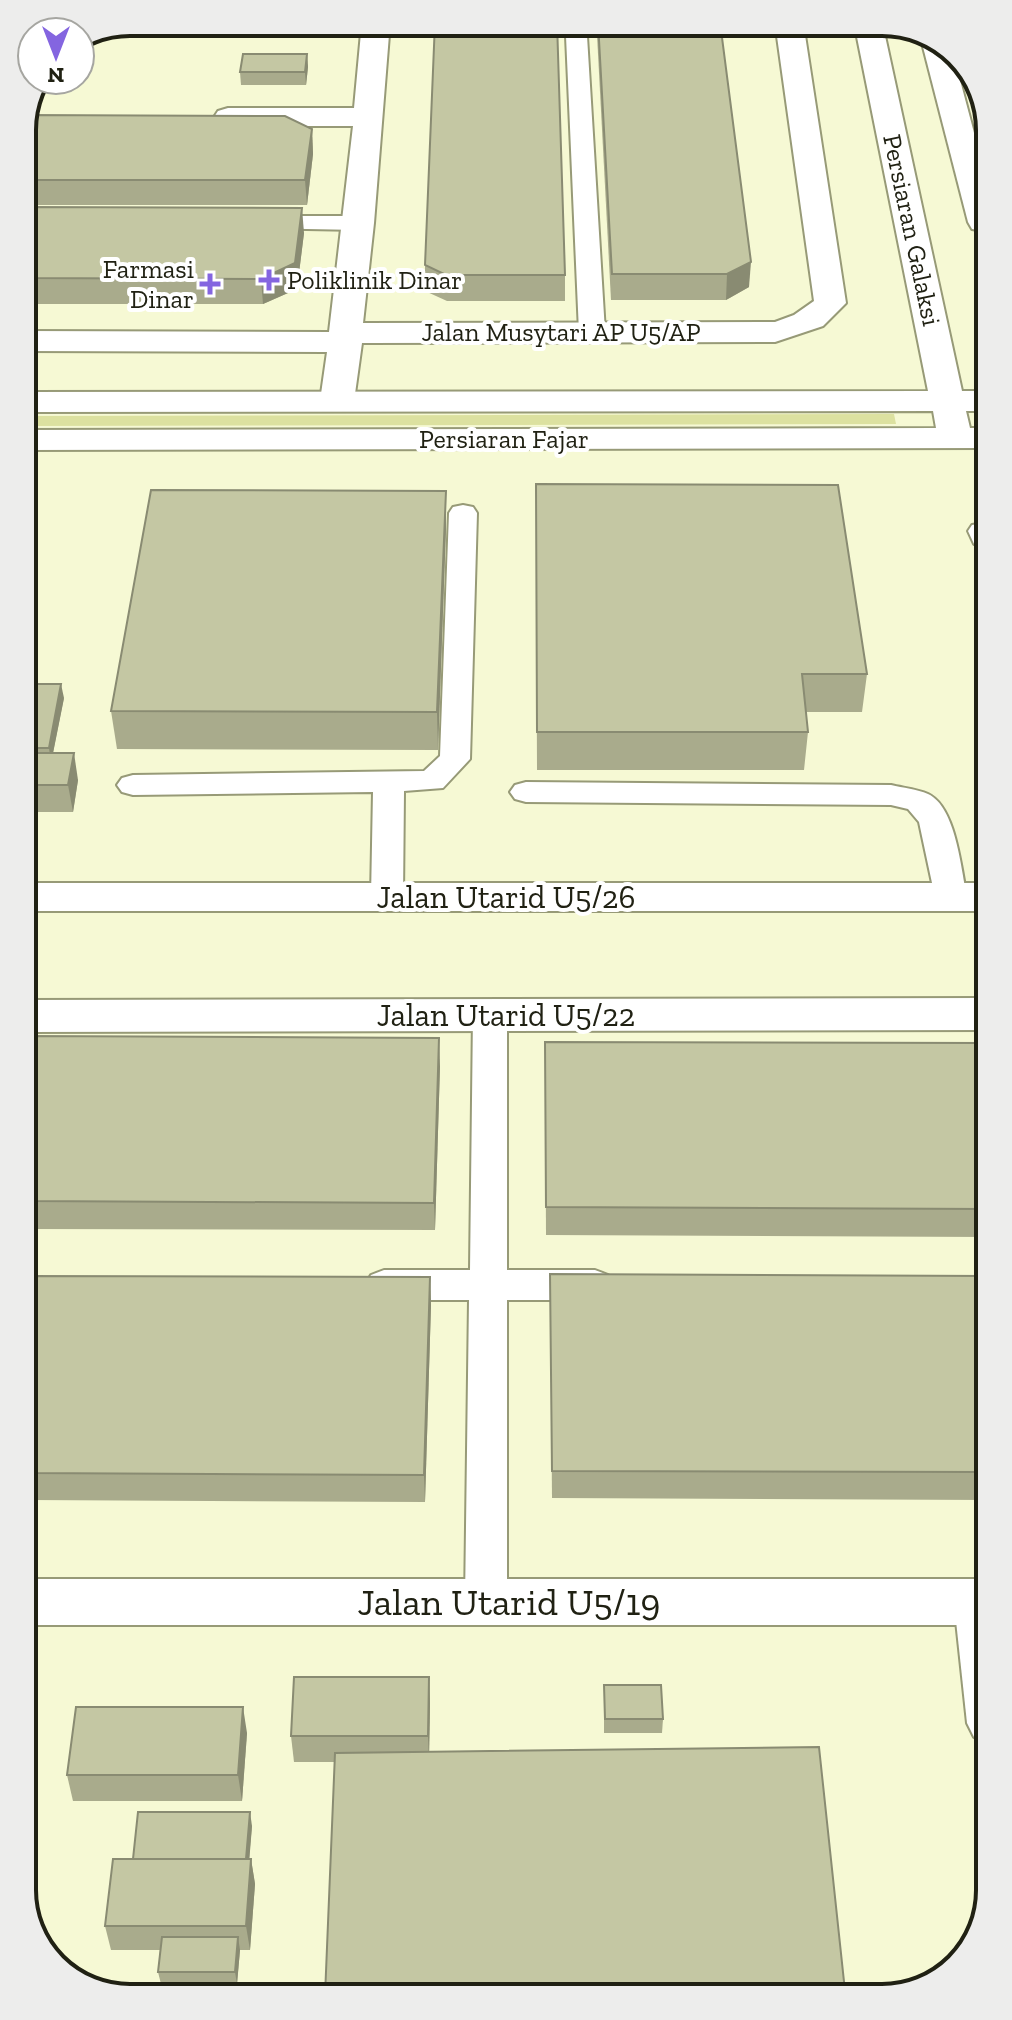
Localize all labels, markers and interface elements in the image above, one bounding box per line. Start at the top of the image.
north arrow [16,16,96,96]
text: N [47,62,64,89]
street label: Persiaran Galaksi [876,131,948,329]
place label: Farmasi Dinar [103,253,194,315]
place label: Poliklinik Dinar [287,264,462,296]
marker: Poliklinik Dinar [258,269,280,291]
marker: Farmasi Dinar [201,275,219,293]
street label: Jalan Musytari AP U5/AP [421,316,701,348]
street label: Persiaran Fajar [419,423,589,455]
street label: Jalan Utarid U5/26 [377,878,635,916]
street label: Jalan Utarid U5/22 [377,996,635,1034]
street label: Jalan Utarid U5/19 [358,1579,660,1625]

